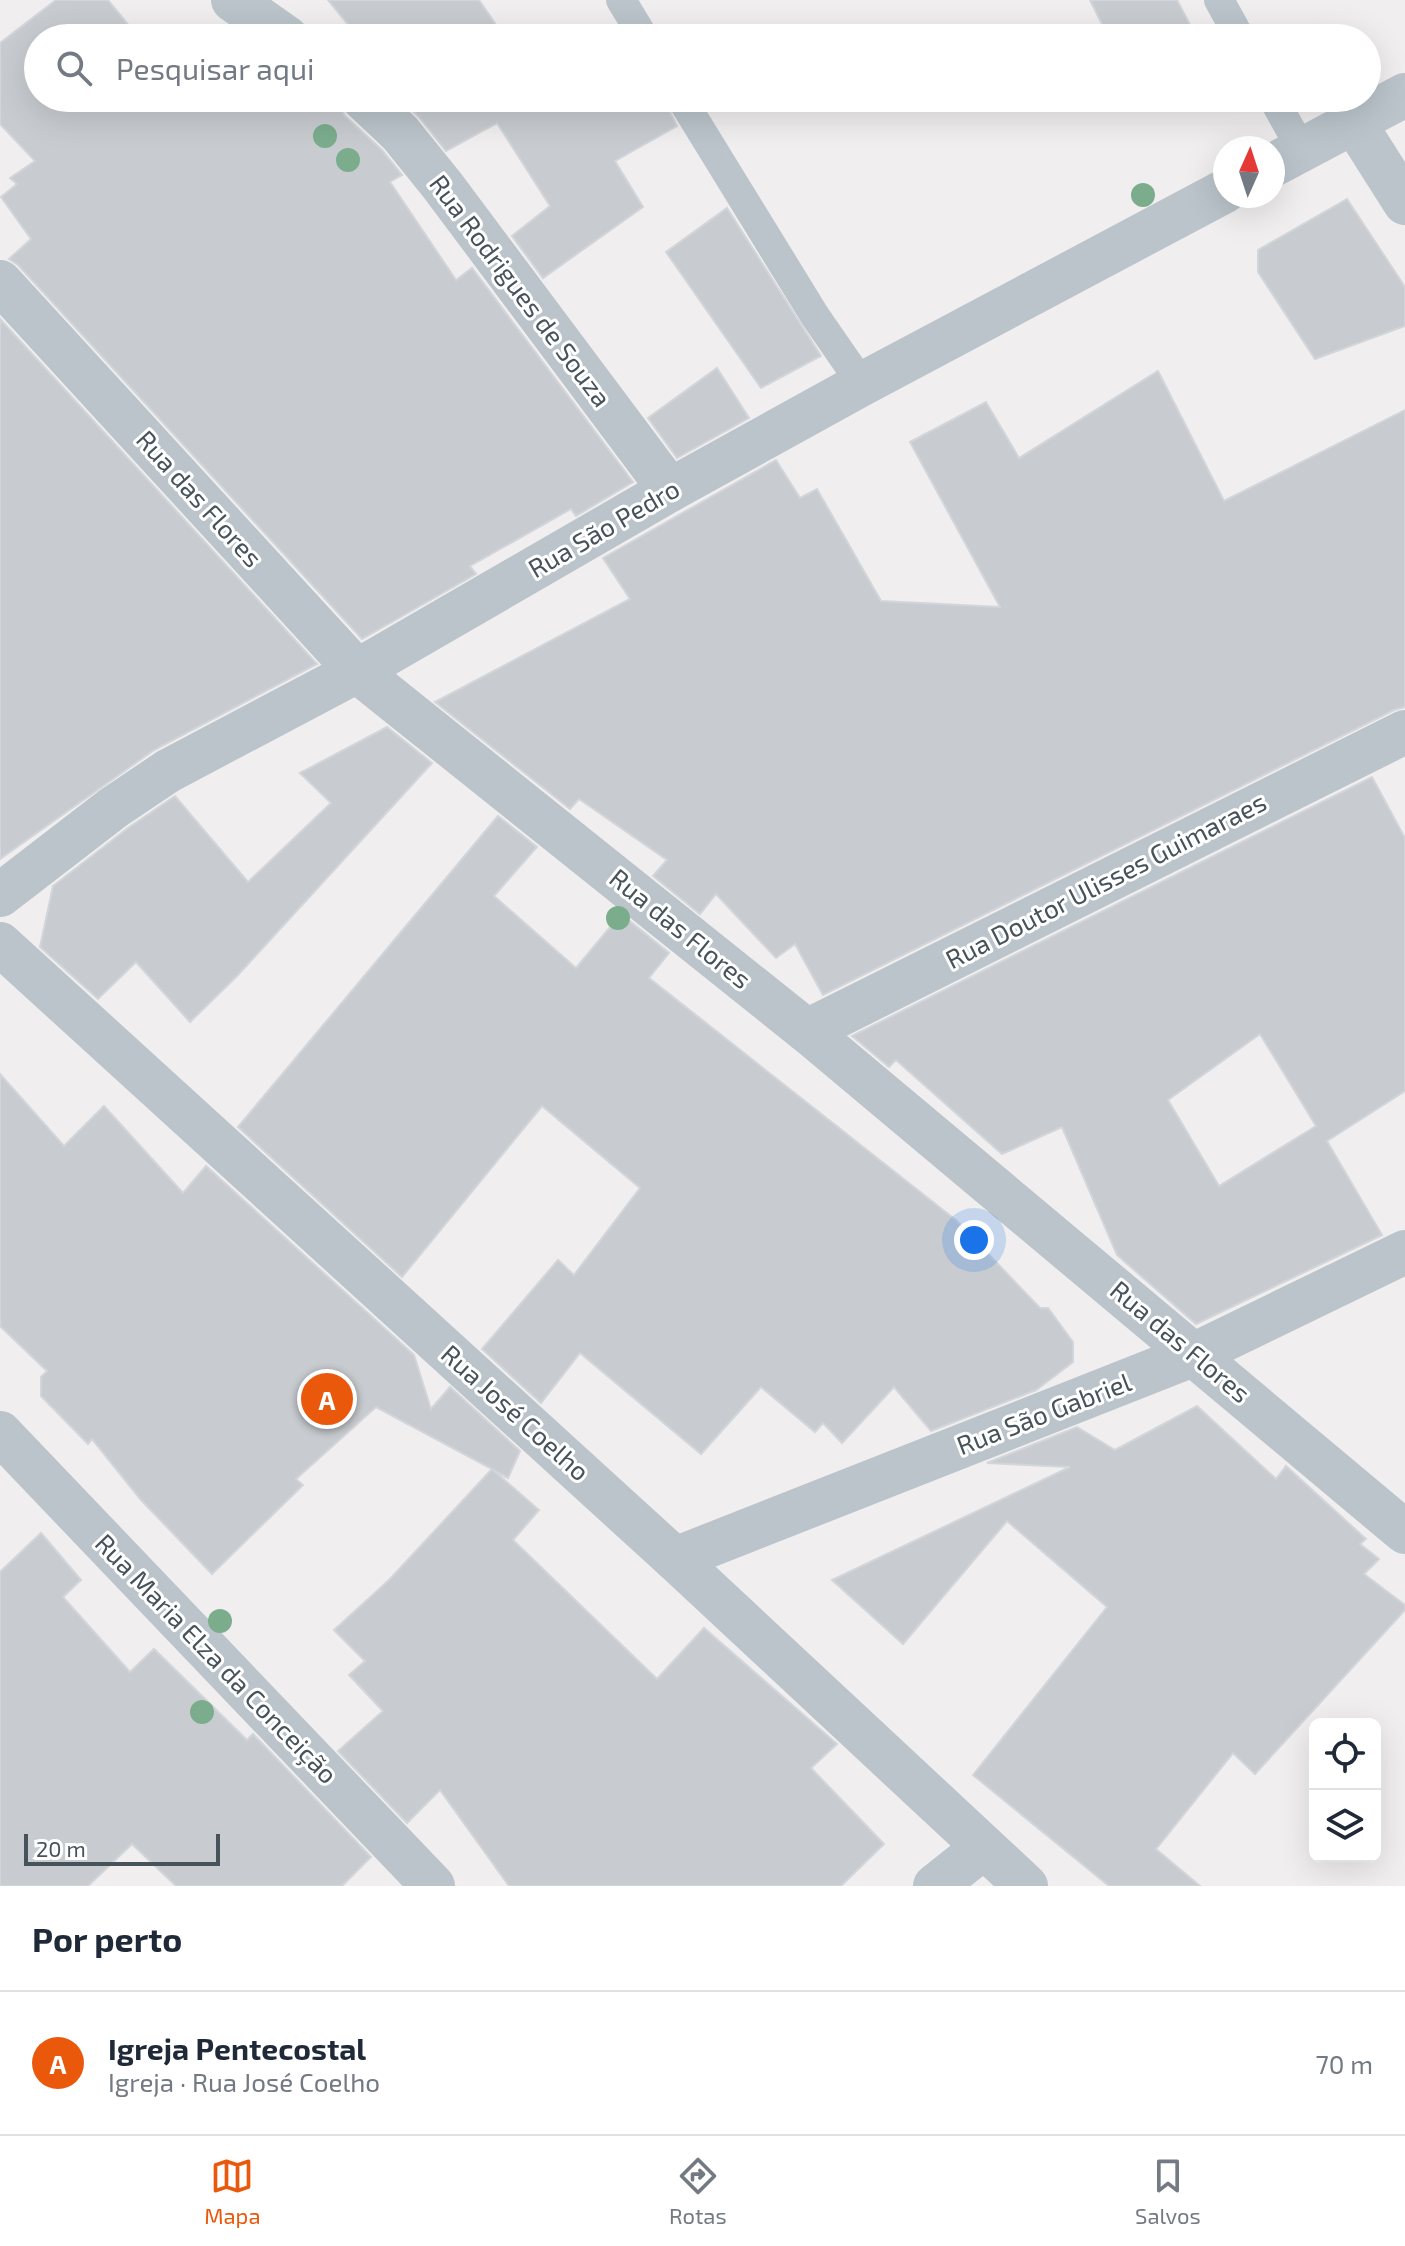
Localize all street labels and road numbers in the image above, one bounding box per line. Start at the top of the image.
street label: Rua Rodrigues de Souza [424,168,618,412]
street label: Rua das Flores [131,423,269,573]
street label: Rua São Pedro [522,472,684,583]
street label: Rua Doutor Ulisses Guimaraes [940,785,1271,974]
street label: Rua das Flores [604,861,758,994]
street label: Rua das Flores [1105,1273,1257,1408]
street label: Rua José Coelho [436,1337,596,1486]
street label: Rua São Gabriel [952,1365,1135,1460]
street label: Rua Maria Elza da Conceição [88,1527,345,1791]

